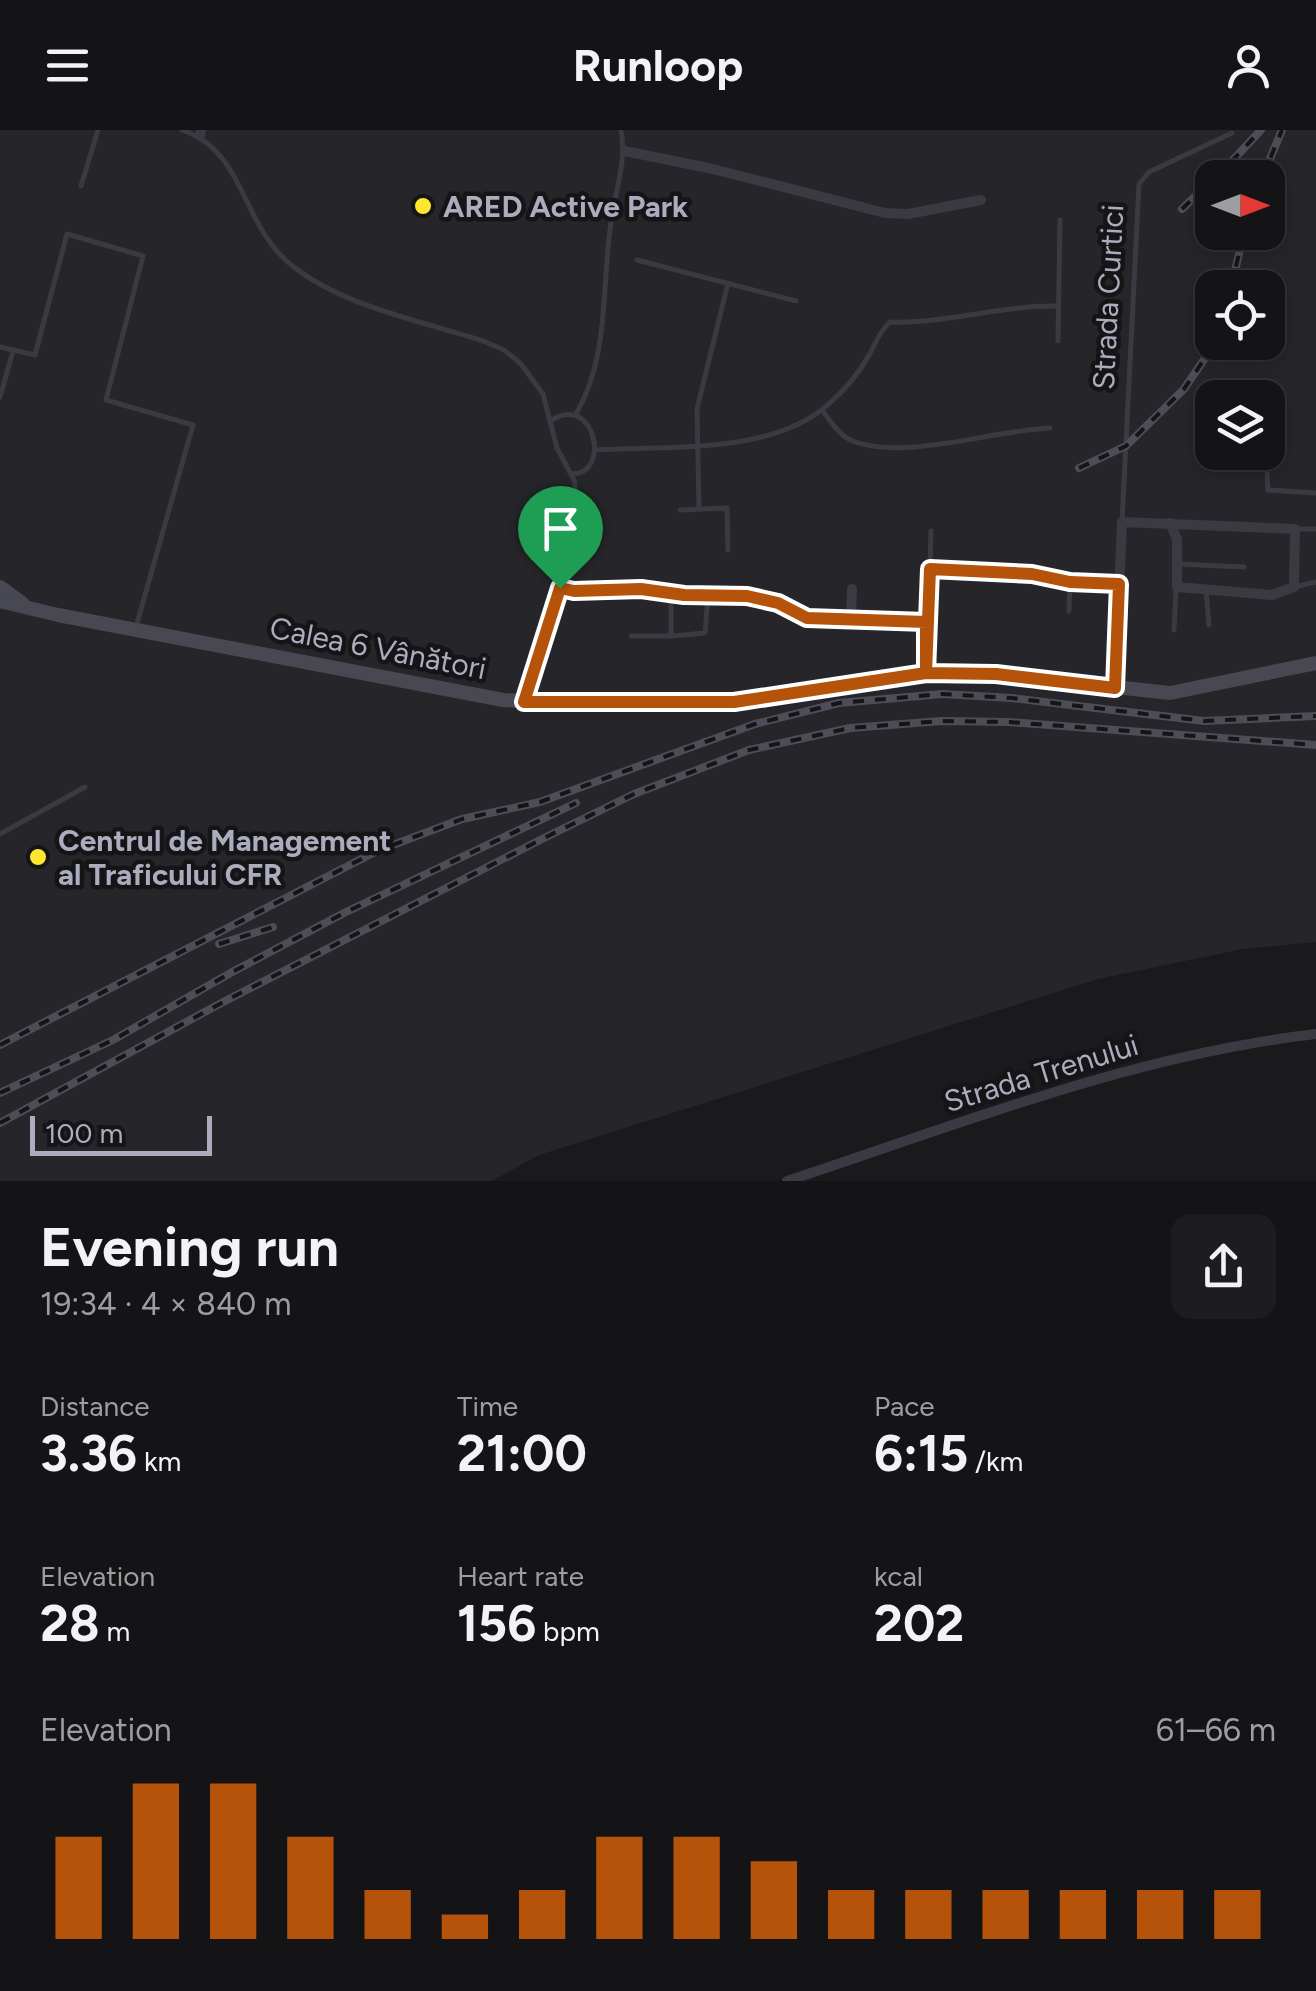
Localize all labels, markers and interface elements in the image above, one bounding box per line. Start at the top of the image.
icon: menu [40,38,95,93]
text: Runloop [573,38,743,92]
icon: person [1221,38,1276,93]
north arrow [1195,160,1285,250]
map controls [1195,160,1285,470]
place label: ARED Active Park [443,188,688,225]
marker: ARED Active Park [412,195,434,217]
street label: Strada Curtici [1085,203,1131,391]
button: locate [1195,270,1285,360]
button: layers [1195,380,1285,470]
pin [518,486,603,589]
icon: arrive [533,501,588,556]
street label: Calea 6 Vânători [267,609,489,687]
place label: Centrul de Management al Traficului CFR [58,822,391,893]
marker: Centrul de Management al Traficului CFR [27,846,49,868]
street label: Strada Trenului [940,1026,1142,1120]
scale bar [30,1111,212,1156]
text: 100 m [45,1116,123,1150]
text: Evening run [40,1214,339,1280]
button: share [1171,1214,1276,1319]
text: 19:34 · 4 × 840 m [40,1285,291,1323]
text: Distance [40,1389,150,1423]
text: Time [457,1389,518,1423]
text: Pace [874,1389,935,1423]
text: 3.36 [40,1423,137,1484]
text: 21:00 [457,1423,587,1484]
text: 6:15 [874,1423,968,1484]
text: km [137,1444,181,1478]
text: /km [968,1444,1023,1478]
text: Elevation [40,1559,155,1593]
text: Heart rate [457,1559,584,1593]
text: kcal [874,1559,923,1593]
text: 28 [40,1593,100,1654]
text: 156 [457,1593,536,1654]
text: 202 [874,1593,964,1654]
text: m [100,1614,130,1648]
text: bpm [536,1614,600,1648]
text: Elevation [40,1711,172,1749]
text: 61–66 m [1156,1711,1276,1749]

